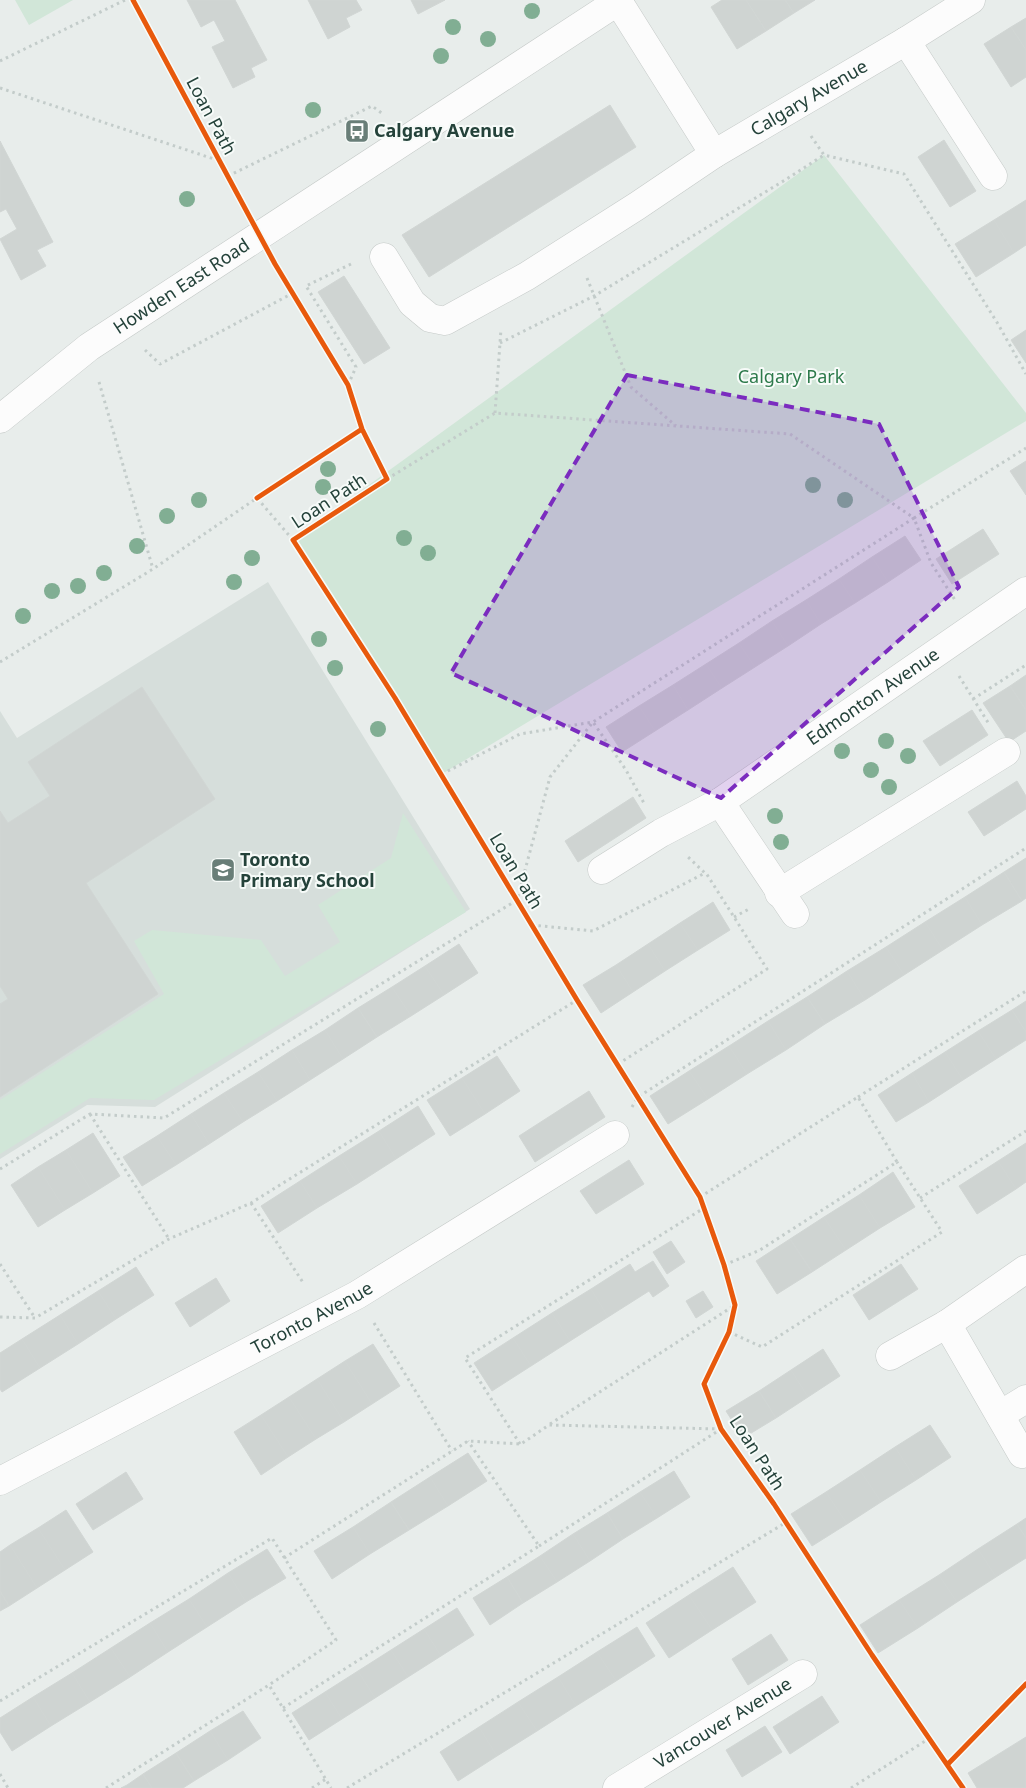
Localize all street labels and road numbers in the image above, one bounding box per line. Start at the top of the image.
street label: Calgary Avenue [746,53,872,141]
street label: Loan Path [181,72,242,159]
street label: Howden East Road [108,232,254,339]
street label: Loan Path [286,467,371,533]
street label: Edmonton Avenue [801,641,944,750]
street label: Loan Path [485,828,549,913]
street label: Toronto Avenue [247,1275,377,1359]
street label: Loan Path [725,1410,791,1495]
street label: Vancouver Avenue [649,1671,795,1774]

